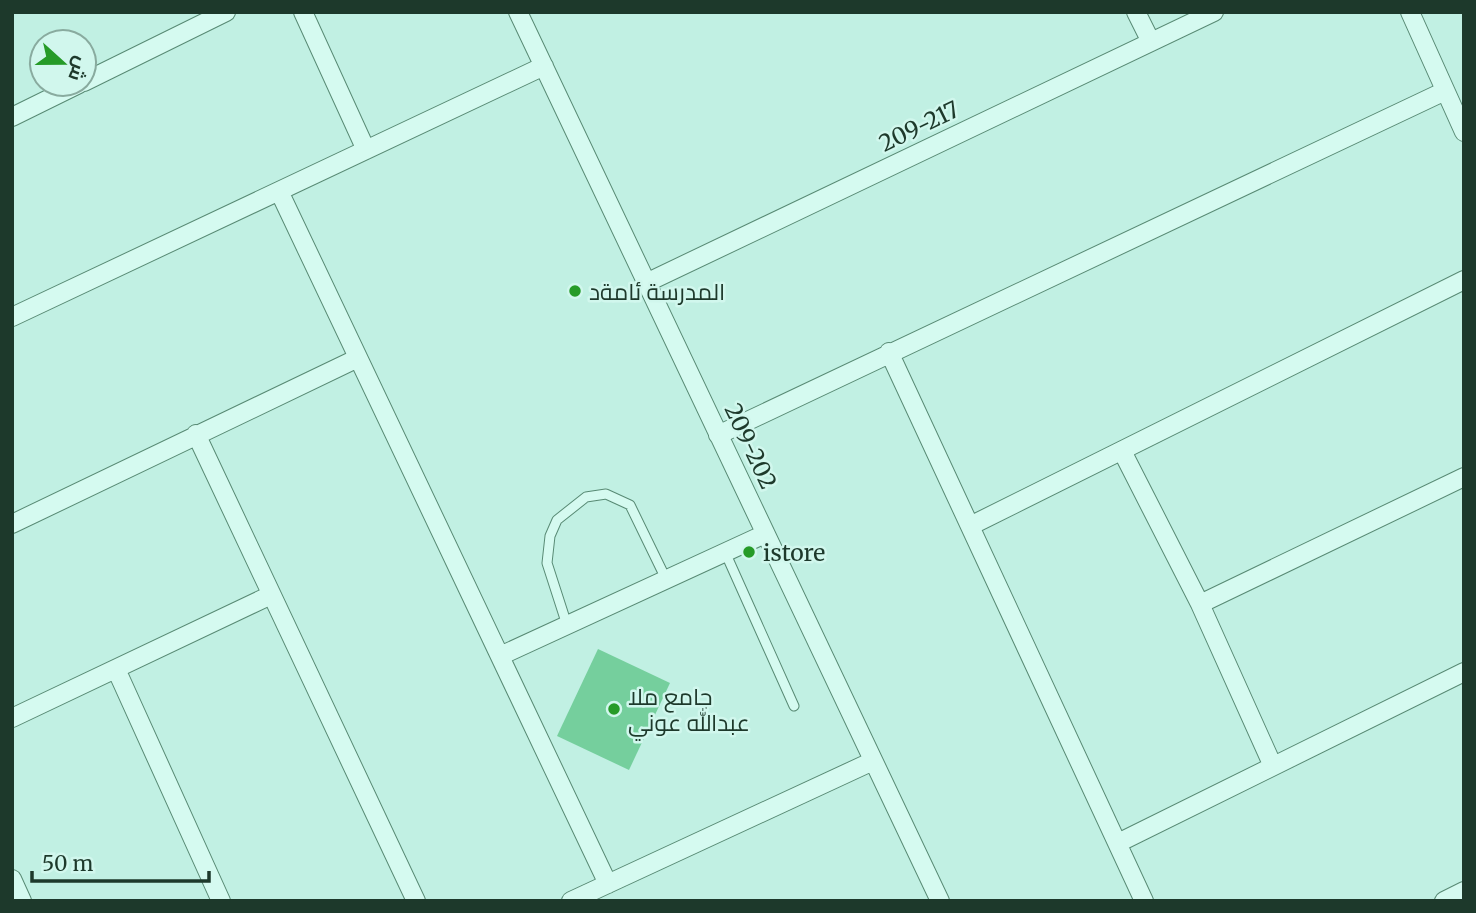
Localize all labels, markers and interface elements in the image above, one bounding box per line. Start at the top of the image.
north arrow [28,28,98,98]
text: ش [63,53,94,85]
street label: 209-217 [874,94,964,158]
place label: المدرسة ئامةد [589,277,725,306]
marker: المدرسة ئامةد [567,283,583,299]
street label: 209-202 [719,399,783,493]
place label: istore [763,538,825,567]
marker: istore [741,544,757,560]
place label: جامع ملا عبدالله عوني [628,682,750,741]
marker: جامع ملا عبدالله عوني [606,701,622,717]
scale bar [32,839,208,883]
text: 50 m [42,850,93,877]

